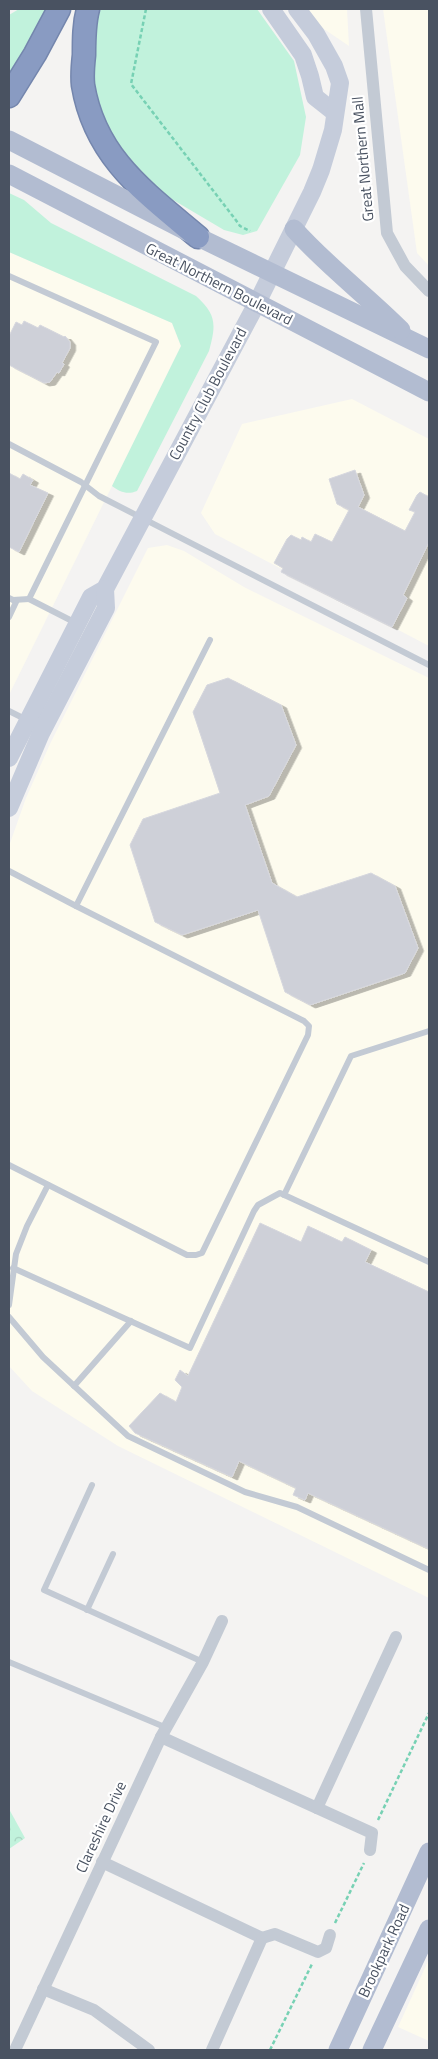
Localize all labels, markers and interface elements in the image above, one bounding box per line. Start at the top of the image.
street label: Great Northern Mall [346,95,379,223]
street label: Great Northern Boulevard [142,237,297,331]
street label: Country Club Boulevard [163,323,252,464]
street label: Clareshire Drive [69,1777,132,1876]
street label: Brookpark Road [352,1900,415,2001]

